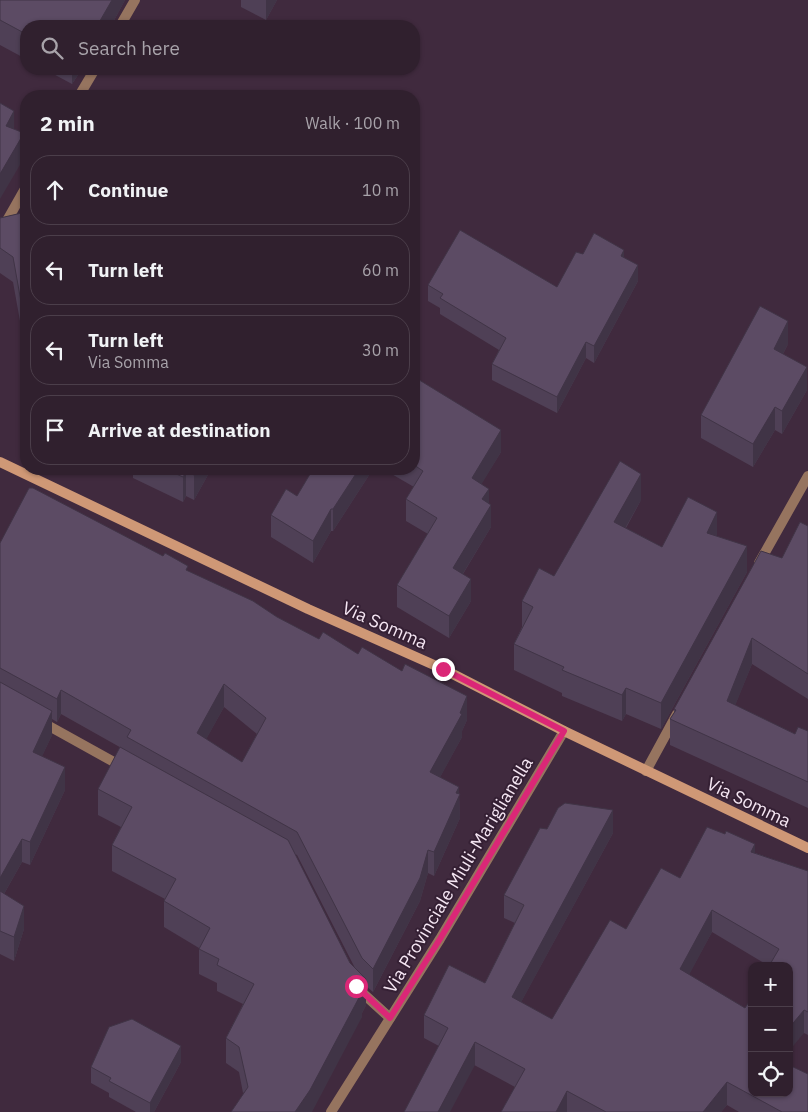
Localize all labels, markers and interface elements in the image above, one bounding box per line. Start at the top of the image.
search box [20,20,420,75]
icon: search [38,34,66,62]
text: Search here [78,36,180,60]
text: 2 min [40,109,95,137]
text: Walk · 100 m [305,113,400,133]
icon: ahead [41,176,69,204]
text: Continue [88,178,168,202]
text: 10 m [362,180,399,200]
icon: left [41,256,69,284]
text: Turn left [88,258,164,282]
text: 60 m [362,260,399,280]
text: Turn left [88,328,164,352]
icon: left [41,336,69,364]
text: 30 m [362,340,399,360]
text: Via Somma [88,352,169,372]
icon: arrive [41,416,69,444]
text: Arrive at destination [88,418,271,442]
street label: Via Somma [339,596,432,654]
route end [432,658,455,681]
street label: Via Provinciale Miuli-Mariglianella [378,752,538,997]
street label: Via Somma [703,772,795,832]
map controls [748,962,793,1097]
button: + [748,962,793,1007]
route start [345,975,368,998]
button: − [748,1007,793,1052]
button: locate [748,1052,793,1097]

